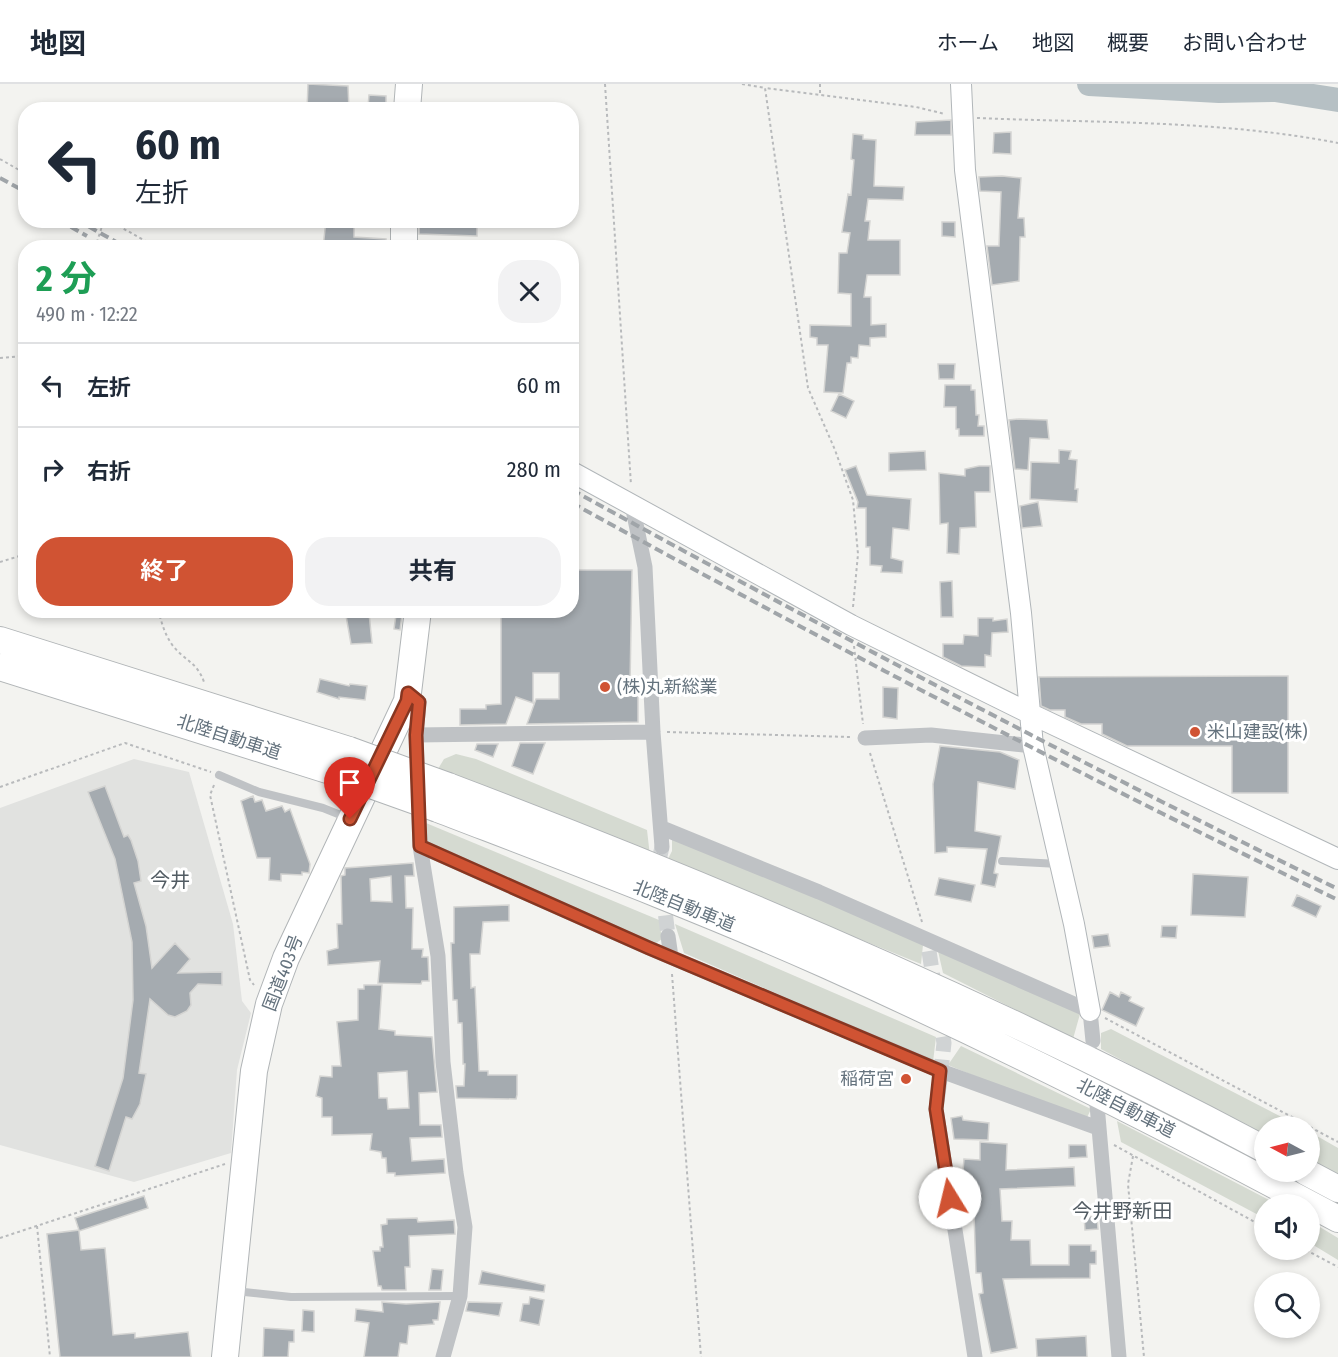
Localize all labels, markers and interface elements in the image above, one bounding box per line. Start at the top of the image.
text: 地図 [30,27,86,60]
text: ホーム [937,30,999,56]
text: 地図 [1032,30,1074,56]
text: 概要 [1107,30,1149,56]
text: お問い合わせ [1182,30,1308,56]
text: 60 m [135,120,221,170]
icon: left [36,126,114,204]
text: 左折 [135,177,189,209]
text: 2 分 [36,257,96,301]
button: close [498,260,561,323]
text: 490 m · 12:22 [36,302,138,326]
icon: left [36,369,69,402]
text: 60 m [517,372,561,399]
text: 左折 [87,374,131,401]
icon: right [36,453,69,486]
text: 280 m [507,456,561,483]
text: 右折 [87,458,131,485]
button: 終了 [36,537,293,606]
button: 共有 [305,537,561,606]
place label: (株)丸新総業 [617,676,718,698]
marker: (株)丸新総業 [598,680,612,694]
street label: 北陸自動車道 [174,710,284,764]
place label: 米山建設(株) [1207,721,1308,743]
marker: 米山建設(株) [1188,725,1202,739]
pin [324,757,375,819]
icon: arrive [333,766,366,799]
district label: 今井 [150,868,190,892]
street label: 北陸自動車道 [630,876,738,936]
street label: 国道403号 [258,932,308,1014]
place label: 稲荷宮 [840,1068,894,1090]
marker: 稲荷宮 [899,1072,913,1086]
street label: 北陸自動車道 [1073,1074,1179,1142]
north arrow [1254,1116,1320,1182]
map controls [1254,1116,1320,1338]
position arrow [918,1166,982,1230]
button: sound [1254,1194,1320,1260]
district label: 今井野新田 [1072,1199,1172,1223]
button: search [1254,1272,1320,1338]

